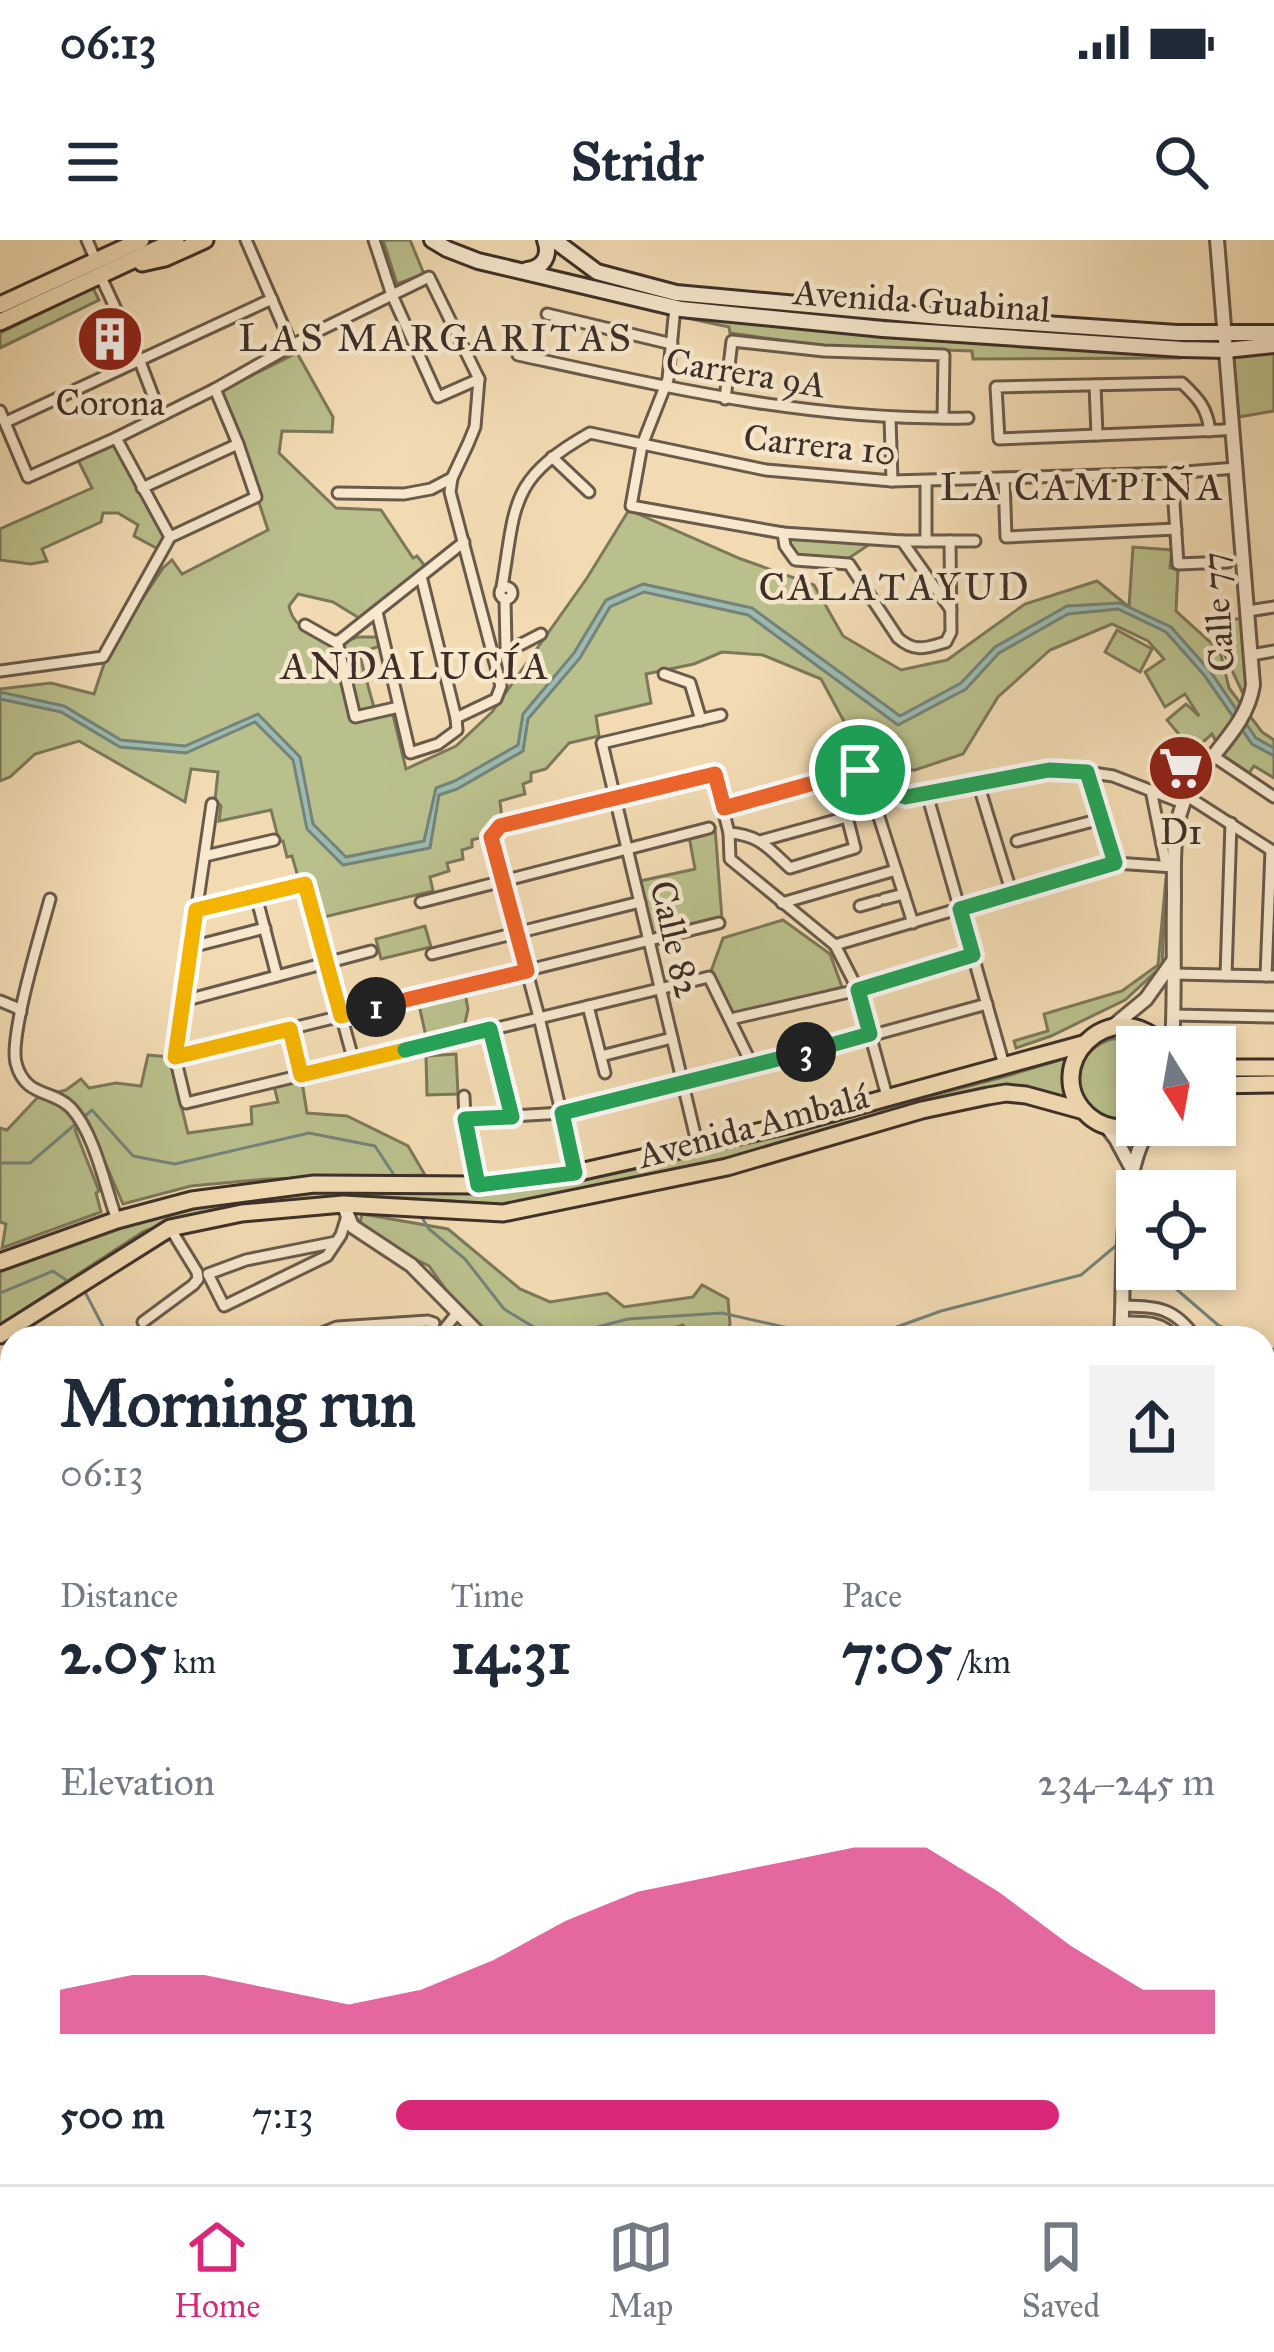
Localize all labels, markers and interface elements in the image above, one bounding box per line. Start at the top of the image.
text: 06:13 [60,15,156,70]
icon: menu [60,129,126,195]
text: Stridr [571,129,703,195]
icon: search [1148,129,1214,195]
street label: Avenida Guabinal [790,270,1052,332]
building icon: Corona [75,304,145,374]
district label: LAS MARGARITAS [238,314,634,362]
street label: Carrera 9A [663,339,829,407]
place label: Corona [55,381,165,425]
street label: Carrera 10 [742,415,898,475]
district label: LA CAMPIÑA [940,463,1226,511]
street label: Calle 77 [1192,550,1244,673]
district label: CALATAYUD [758,563,1032,611]
district label: ANDALUCÍA [279,642,551,690]
pin [809,719,911,821]
supermarket icon: D1 [1146,733,1216,803]
icon: arrive [827,737,893,803]
place label: D1 [1160,810,1202,854]
street label: Calle 82 [640,876,710,1002]
pin: 1 [346,977,406,1037]
text: 1 [369,987,383,1027]
pin: 3 [776,1022,836,1082]
north arrow [1116,1026,1236,1146]
map controls [1116,1026,1236,1290]
text: 3 [799,1032,813,1072]
street label: Avenida Ambalá [631,1074,874,1178]
button: locate [1116,1170,1236,1290]
text: Morning run [60,1363,416,1444]
button: share [1089,1365,1215,1491]
text: 06:13 [60,1449,144,1497]
text: Distance [60,1576,178,1616]
text: Time [451,1576,524,1616]
text: Pace [842,1576,902,1616]
text: 2.05 [60,1616,166,1689]
text: 14:31 [451,1616,571,1689]
text: 7:05 [842,1616,952,1689]
text: km [166,1642,216,1682]
text: /km [952,1642,1011,1682]
text: Elevation [60,1758,215,1806]
text: 234–245 m [1038,1758,1215,1806]
text: 500 m [60,2091,165,2139]
text: 7:13 [252,2091,314,2139]
tab: Home [174,2214,260,2326]
tab: Map [608,2214,674,2326]
tab: Saved [1022,2214,1100,2326]

